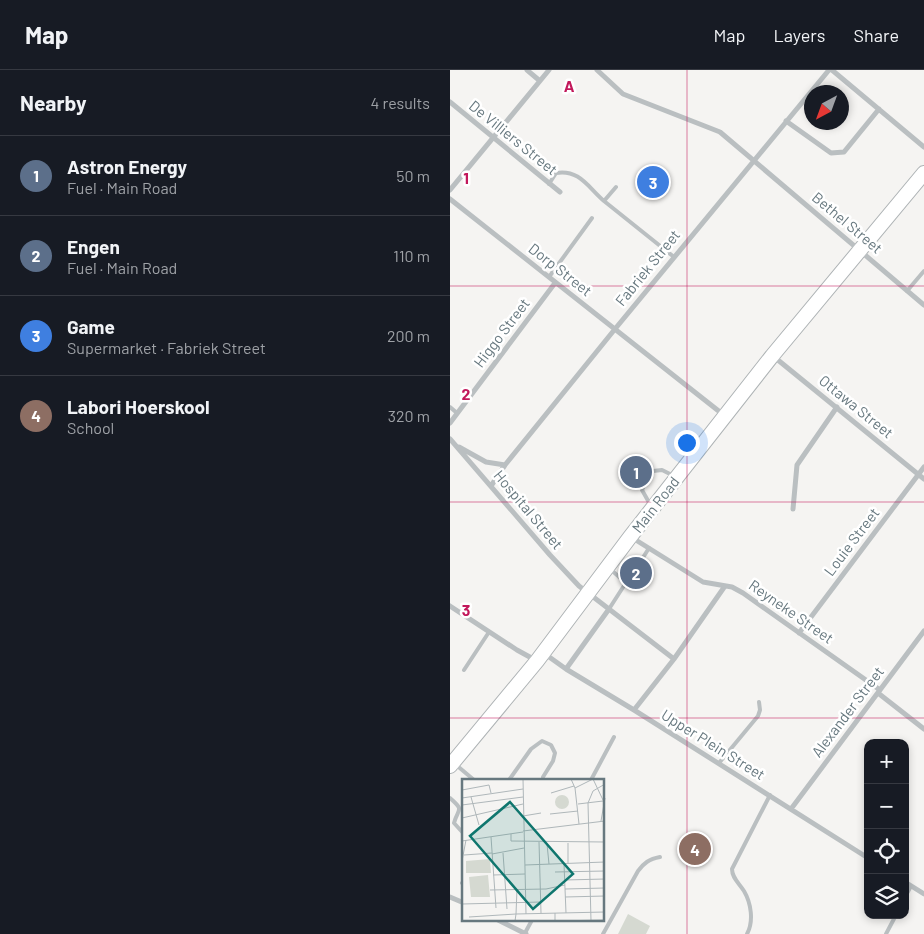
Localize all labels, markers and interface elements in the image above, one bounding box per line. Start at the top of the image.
text: Map [25,20,68,49]
text: Map [713,24,745,46]
text: Layers [773,24,826,46]
text: Share [854,24,899,46]
text: A [564,76,575,95]
north arrow [804,85,849,130]
text: Nearby [20,90,86,115]
text: 4 results [370,93,430,112]
street label: De Villiers Street [466,96,561,178]
text: Astron Energy [67,155,187,178]
pin: 3 [637,163,669,201]
text: 1 [33,166,39,185]
text: 50 m [396,166,430,185]
text: 1 [463,168,469,187]
text: Fuel · Main Road [67,178,177,197]
street label: Bethel Street [809,188,886,257]
street label: Fabriek Street [611,226,683,309]
text: Engen [67,235,120,258]
street label: Dorp Street [525,239,596,299]
text: 2 [32,246,40,265]
text: 110 m [393,246,430,265]
text: Fuel · Main Road [67,258,177,277]
street label: Higgo Street [469,294,533,370]
text: Game [67,315,115,338]
text: 3 [32,326,40,345]
text: 200 m [387,326,430,345]
text: Supermarket · Fabriek Street [67,338,266,357]
street label: Ottawa Street [816,371,897,442]
text: 2 [462,384,471,403]
text: Labori Hoerskool [67,395,210,418]
text: 4 [31,406,41,425]
text: 320 m [388,406,430,425]
text: School [67,418,114,437]
your location [674,430,700,456]
pin: 1 [620,453,652,491]
street label: Hospital Street [490,466,567,553]
street label: Main Road [628,473,683,536]
street label: Louie Street [820,504,883,579]
pin: 2 [620,554,652,592]
street label: Reyneke Street [746,575,837,647]
text: 3 [462,600,470,619]
street label: Alexander Street [807,663,887,760]
street label: Upper Plein Street [658,705,769,783]
map controls [864,739,909,919]
button: + [864,739,909,784]
inset map [462,779,605,922]
button: − [864,784,909,829]
button: locate [864,829,909,874]
pin: 4 [679,830,711,868]
button: layers [864,874,909,919]

